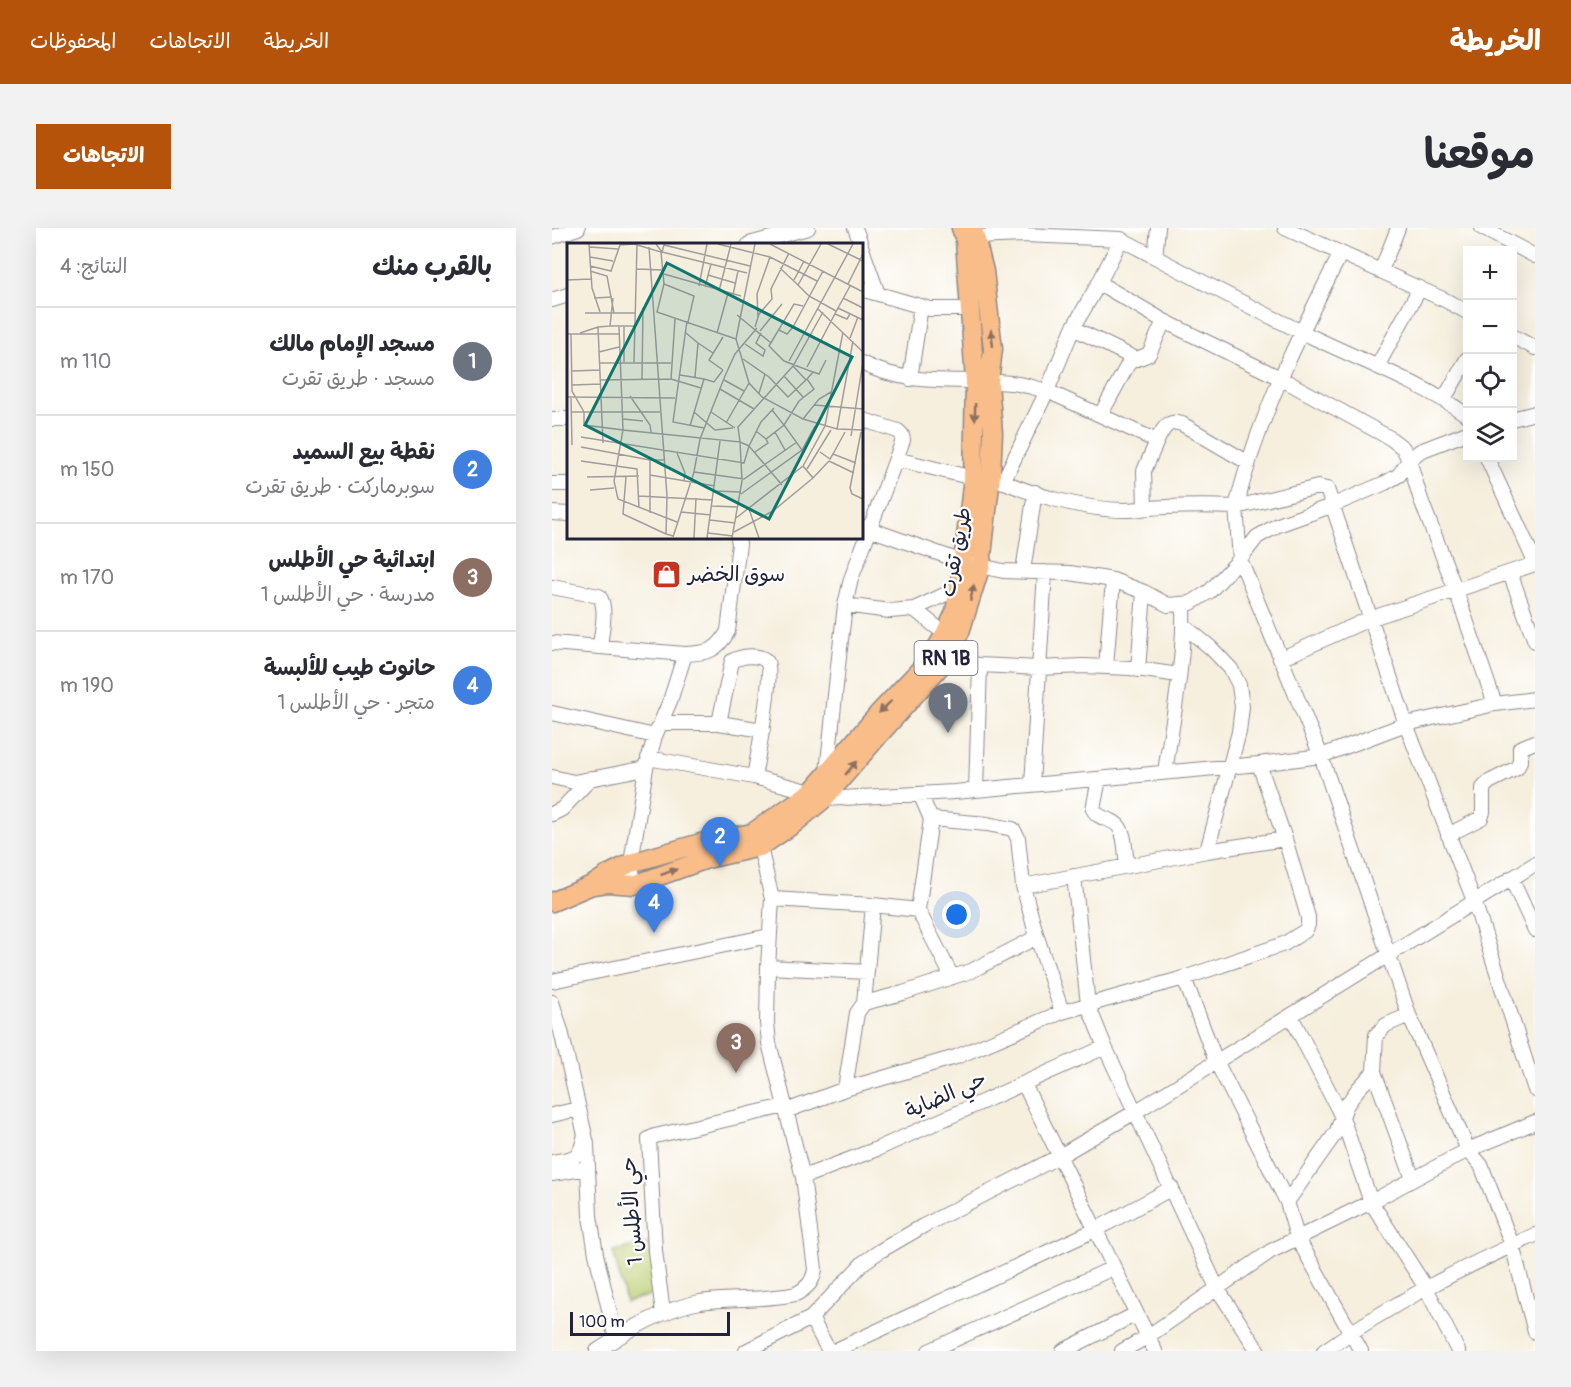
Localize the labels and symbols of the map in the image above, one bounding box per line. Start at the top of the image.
inset map [567,243,862,538]
one-way arrow [987,328,997,347]
one-way arrow [970,402,980,421]
street label: طريق تقرت [934,505,978,599]
shop icon: سوق الخضر [651,558,683,590]
place label: سوق الخضر [686,561,785,588]
one-way arrow [968,584,978,602]
road number: RN 1B [914,641,978,675]
pin: 1 [928,684,968,733]
one-way arrow [877,700,892,714]
one-way arrow [844,761,857,776]
pin: 2 [700,818,740,867]
one-way arrow [660,867,678,877]
pin: 4 [634,884,674,933]
your location [942,900,971,929]
pin: 3 [716,1024,756,1073]
street label: حي الضاية [901,1065,993,1129]
street label: حي الأطلس 1 [614,1156,654,1266]
scale bar [570,1309,730,1336]

